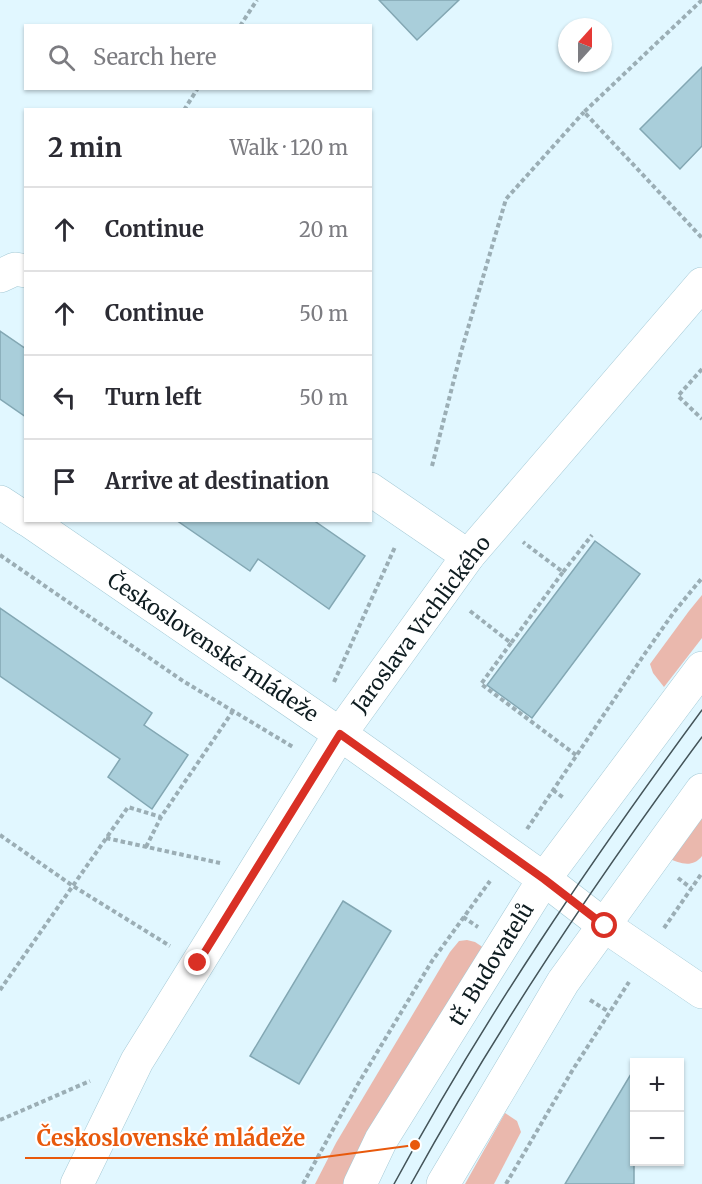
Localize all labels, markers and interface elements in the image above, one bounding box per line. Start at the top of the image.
north arrow [558,18,612,72]
search box [24,24,372,90]
icon: search [45,41,78,74]
text: Search here [93,43,216,71]
text: 2 min [48,131,122,164]
text: Walk · 120 m [230,135,348,160]
icon: ahead [48,213,81,246]
text: Continue [105,215,204,243]
text: 20 m [299,217,348,242]
icon: ahead [48,297,81,330]
text: Continue [105,299,204,327]
text: 50 m [299,301,348,326]
icon: left [48,381,81,414]
text: Turn left [105,383,202,411]
text: 50 m [299,385,348,410]
icon: arrive [48,465,81,498]
text: Arrive at destination [105,467,329,495]
street label: Jaroslava Vrchlického [345,530,496,719]
street label: Československé mládeže [102,566,324,728]
street label: tř. Budovatelů [442,897,540,1031]
route start [591,912,617,938]
route end [184,949,210,975]
map controls [630,1058,684,1166]
button: + [630,1058,684,1112]
button: − [630,1112,684,1166]
callout: Československé mládeže [25,1118,317,1158]
text: Československé mládeže [37,1123,305,1152]

